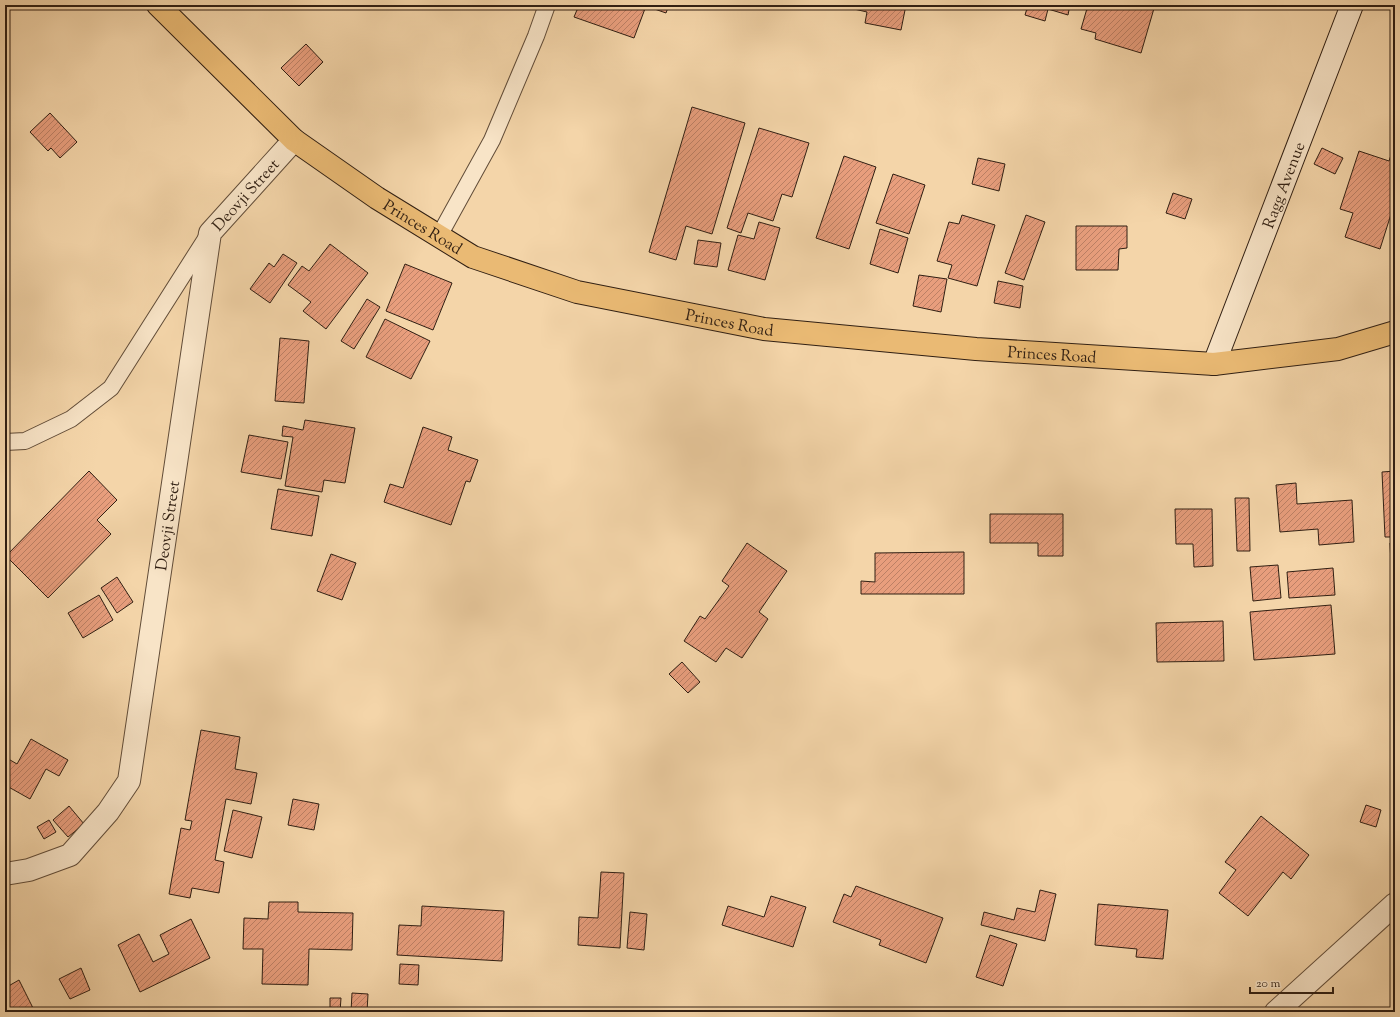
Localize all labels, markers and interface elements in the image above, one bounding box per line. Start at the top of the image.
street label: Ragg Avenue [1258,139,1312,232]
street label: Deovji Street [208,154,286,237]
street label: Princes Road [378,195,466,262]
street label: Princes Road [683,305,774,344]
street label: Princes Road [1007,342,1097,371]
street label: Deovji Street [151,479,187,572]
scale bar [1250,969,1333,995]
text: 20 m [1256,975,1281,993]

